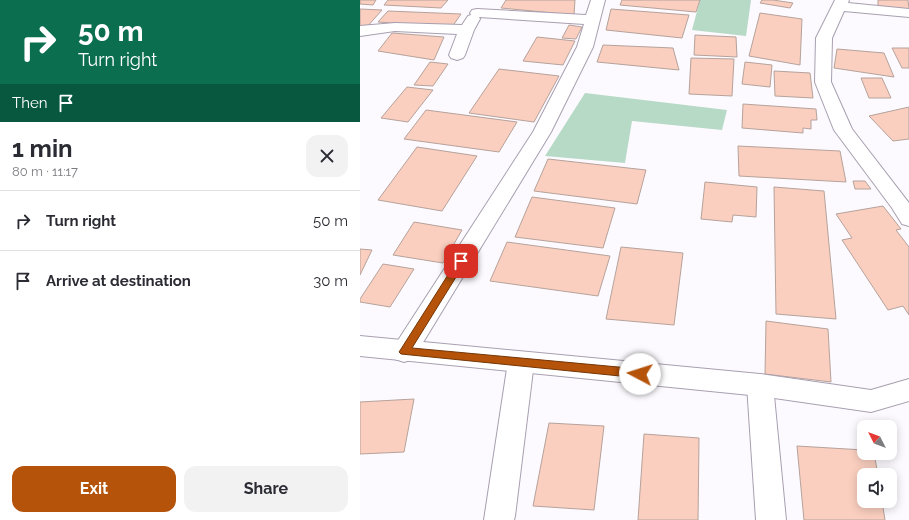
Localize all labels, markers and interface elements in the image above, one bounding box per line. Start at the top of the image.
text: 50 m [78,15,144,48]
icon: right [12,16,64,68]
text: Turn right [78,49,157,70]
icon: arrive [55,92,77,114]
text: Then [12,94,47,112]
text: 1 min [12,134,73,163]
button: close [306,135,348,177]
text: 80 m · 11:17 [12,164,78,179]
icon: right [12,210,34,232]
text: Turn right [46,212,116,230]
text: 50 m [313,212,348,230]
pin [444,244,478,278]
icon: arrive [450,250,472,272]
icon: arrive [12,270,34,292]
text: Arrive at destination [46,272,191,290]
text: 30 m [313,272,348,290]
position arrow [619,353,661,395]
north arrow [857,420,897,460]
map controls [857,420,897,508]
button: Exit [12,466,176,512]
button: Share [184,466,348,512]
button: sound [857,468,897,508]

